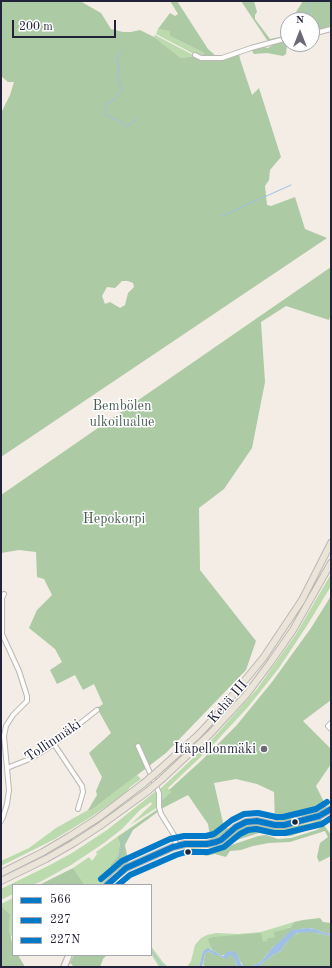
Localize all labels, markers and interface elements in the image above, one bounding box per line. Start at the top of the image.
scale bar [14,12,118,38]
north arrow [280,12,320,52]
text: N [296,15,304,26]
text: 200 m [19,21,53,33]
park label: Bembölen ulkoilualue [89,398,155,430]
park label: Hepokorpi [83,511,145,527]
street label: Kehä III [205,677,251,727]
street label: Tollinmäki [22,716,84,766]
place label: Itäpellonmäki [174,741,256,757]
marker: Itäpellonmäki [259,744,269,754]
unlabelled marker [290,817,300,827]
unlabelled marker [183,847,193,857]
legend [12,884,152,956]
text: 566 [50,894,71,906]
text: 227 [50,914,71,926]
text: 227N [50,934,80,946]

